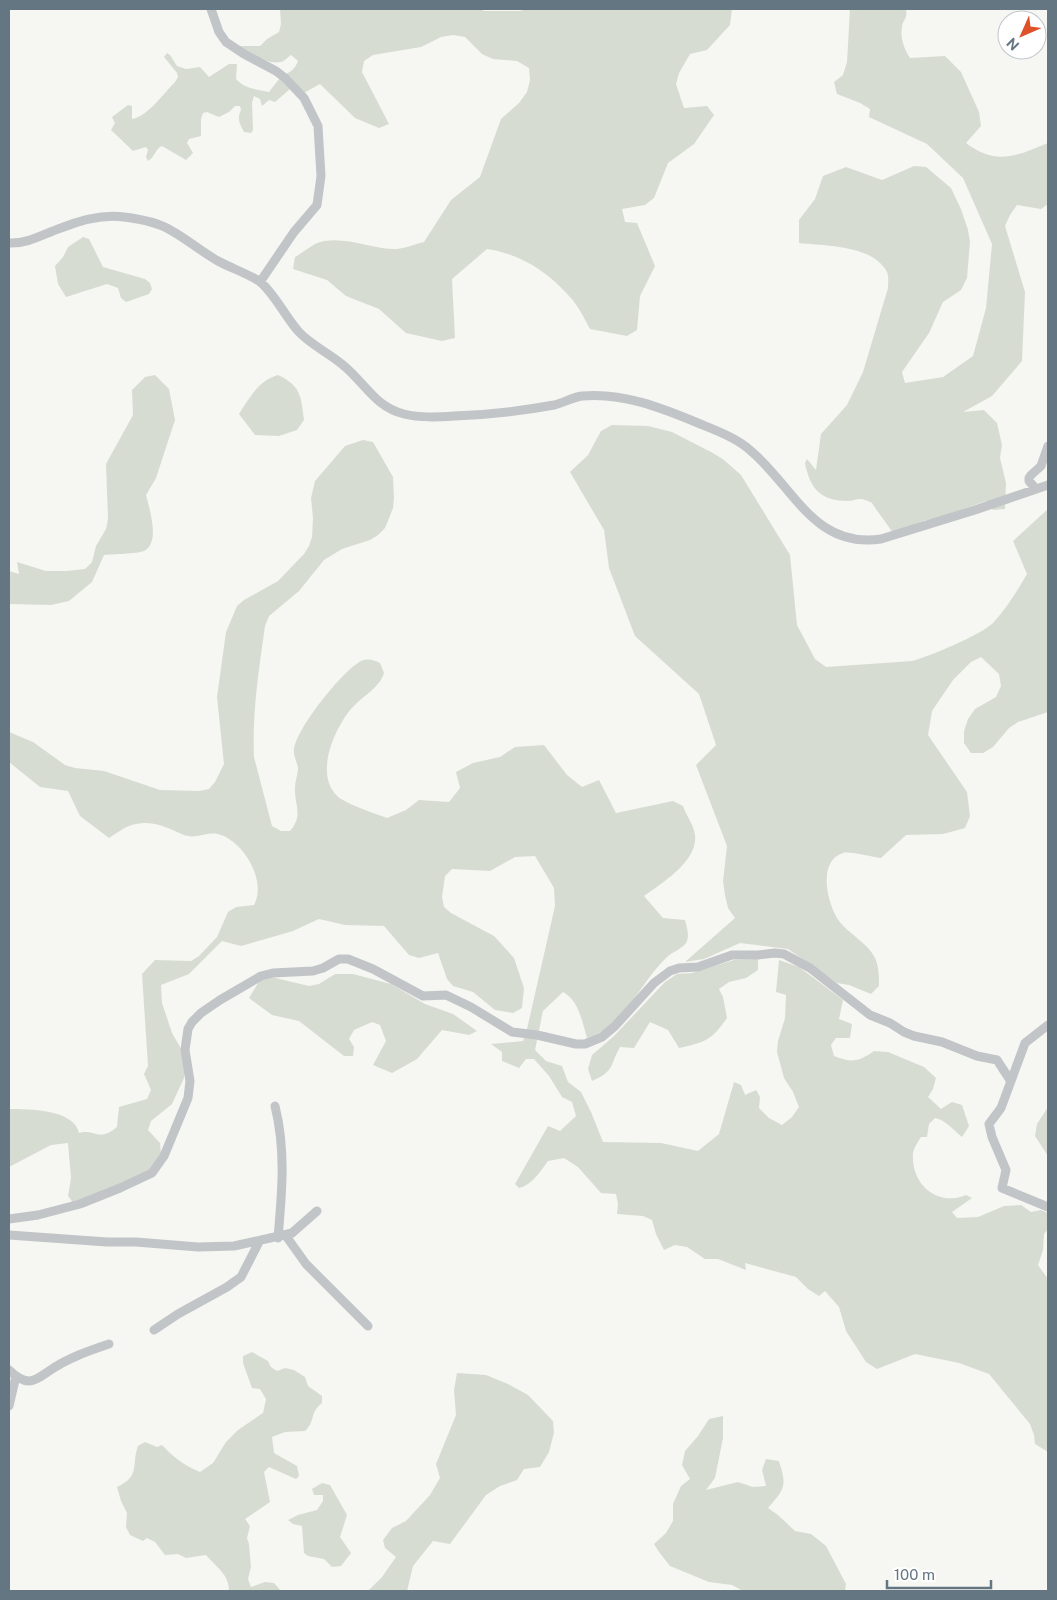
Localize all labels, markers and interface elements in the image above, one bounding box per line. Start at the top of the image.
north arrow [997,10,1047,60]
text: N [1003,35,1022,54]
scale bar [887,1558,991,1590]
text: 100 m [894,1566,935,1583]

